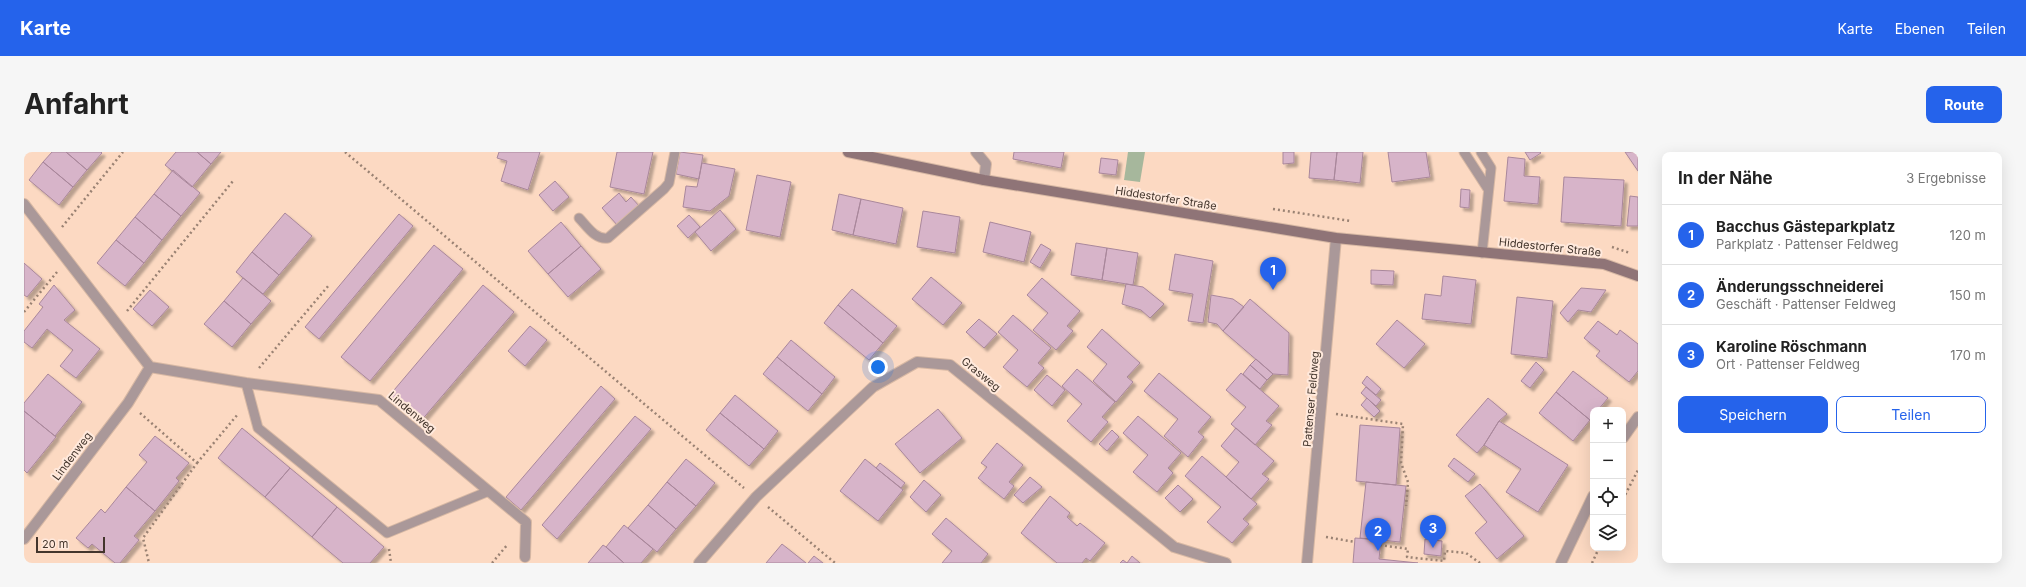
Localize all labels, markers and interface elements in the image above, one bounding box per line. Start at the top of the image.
text: Karte [20,17,71,40]
text: Karte [1837,20,1873,37]
text: Ebenen [1895,20,1945,37]
text: Teilen [1967,20,2006,37]
button: Route [1926,86,2002,123]
text: Anfahrt [24,87,129,121]
text: In der Nähe [1678,168,1773,188]
text: 3 Ergebnisse [1906,170,1986,186]
street label: Hiddestorfer Straße [1114,183,1218,213]
text: Bacchus Gästeparkplatz [1716,217,1895,236]
text: 1 [1688,227,1694,243]
text: 120 m [1950,227,1986,243]
street label: Hiddestorfer Straße [1498,235,1602,259]
text: Parkplatz · Pattenser Feldweg [1716,236,1898,252]
pin: 1 [1260,257,1286,290]
text: Änderungsschneiderei [1716,277,1884,296]
text: 2 [1687,287,1695,303]
text: 150 m [1950,287,1986,303]
text: Geschäft · Pattenser Feldweg [1716,296,1896,312]
text: Karoline Röschmann [1716,337,1867,356]
text: 3 [1687,347,1695,363]
text: 170 m [1950,347,1986,363]
street label: Pattenser Feldweg [1300,350,1322,448]
street label: Grasweg [959,354,1003,394]
text: Ort · Pattenser Feldweg [1716,356,1860,372]
your location [868,357,888,377]
street label: Lindenweg [386,388,438,436]
button: Speichern [1678,396,1828,433]
button: Teilen [1836,396,1986,433]
map controls [1590,407,1626,551]
button: + [1590,407,1626,443]
street label: Lindenweg [49,429,95,483]
button: − [1590,443,1626,479]
button: locate [1590,479,1626,515]
pin: 3 [1420,515,1446,548]
button: layers [1590,515,1626,551]
pin: 2 [1365,518,1391,551]
scale bar [36,535,105,554]
text: 20 m [42,537,68,551]

